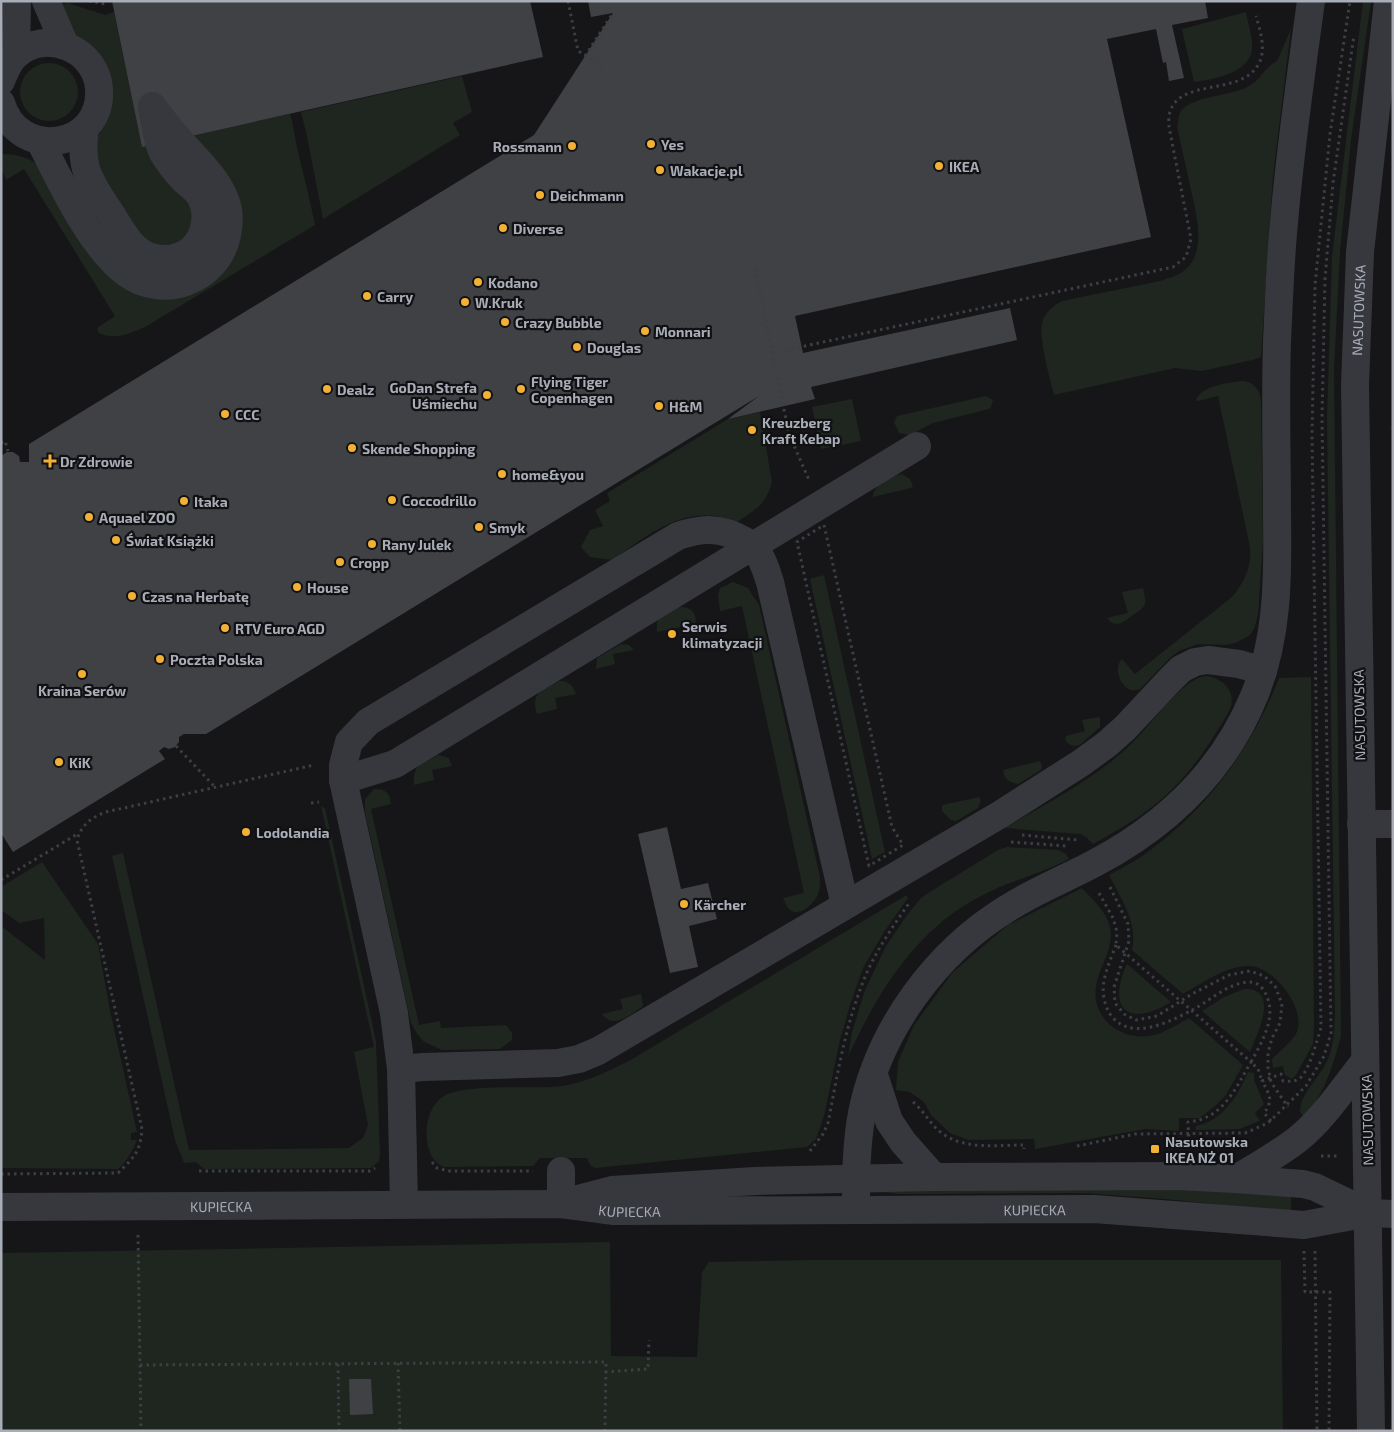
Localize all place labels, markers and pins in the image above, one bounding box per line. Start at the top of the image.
place label: Yes [661,136,684,153]
place label: Rossmann [493,138,562,155]
marker: Yes [645,138,657,150]
marker: Rossmann [566,140,578,152]
place label: IKEA [949,158,980,175]
marker: IKEA [933,160,945,172]
place label: Wakacje.pl [670,162,743,179]
marker: Wakacje.pl [654,164,666,176]
place label: Deichmann [550,187,624,204]
marker: Deichmann [534,189,546,201]
place label: Diverse [513,220,564,237]
marker: Diverse [497,222,509,234]
place label: Kodano [488,274,538,291]
marker: Kodano [472,276,484,288]
place label: Carry [377,288,413,305]
marker: Carry [361,290,373,302]
place label: W.Kruk [475,294,523,311]
marker: W.Kruk [459,296,471,308]
place label: Crazy Bubble [515,314,602,331]
marker: Crazy Bubble [499,316,511,328]
place label: Monnari [655,323,711,340]
marker: Monnari [639,325,651,337]
place label: Douglas [587,339,641,356]
marker: Douglas [571,341,583,353]
place label: Flying Tiger Copenhagen [531,373,613,406]
place label: GoDan Strefa Uśmiechu [389,379,477,412]
place label: Dealz [337,381,374,398]
marker: Dealz [321,383,333,395]
marker: Flying Tiger Copenhagen [515,383,527,395]
marker: GoDan Strefa Uśmiechu [481,389,493,401]
place label: H&M [669,398,702,415]
marker: H&M [653,400,665,412]
place label: CCC [235,406,259,423]
marker: CCC [219,408,231,420]
place label: Kreuzberg Kraft Kebap [762,414,840,447]
marker: Kreuzberg Kraft Kebap [746,424,758,436]
place label: Skende Shopping [362,440,475,457]
marker: Skende Shopping [346,442,358,454]
place label: Dr Zdrowie [60,453,133,470]
marker: Dr Zdrowie [44,455,56,467]
place label: home&you [512,466,584,483]
marker: home&you [496,468,508,480]
place label: Coccodrillo [402,492,476,509]
place label: Itaka [194,493,228,510]
marker: Coccodrillo [386,494,398,506]
marker: Itaka [178,495,190,507]
place label: Aquael ZOO [99,509,175,526]
marker: Aquael ZOO [83,511,95,523]
place label: Smyk [489,519,525,536]
marker: Smyk [473,521,485,533]
place label: Świat Książki [126,532,214,549]
marker: Świat Książki [110,534,122,546]
place label: Rany Julek [382,536,452,553]
marker: Rany Julek [366,538,378,550]
place label: Cropp [350,554,389,571]
marker: Cropp [334,556,346,568]
place label: House [307,579,349,596]
marker: House [291,581,303,593]
place label: Czas na Herbatę [142,588,249,605]
marker: Czas na Herbatę [126,590,138,602]
place label: Serwis klimatyzacji [682,618,762,651]
place label: RTV Euro AGD [235,620,325,637]
marker: RTV Euro AGD [219,622,231,634]
marker: Serwis klimatyzacji [666,628,678,640]
place label: Poczta Polska [170,651,263,668]
marker: Poczta Polska [154,653,166,665]
marker: Kraina Serów [76,668,88,680]
place label: Kraina Serów [38,682,126,699]
place label: KiK [69,754,91,771]
marker: KiK [53,756,65,768]
place label: Lodolandia [256,824,330,841]
marker: Lodolandia [240,826,252,838]
place label: Kärcher [694,896,746,913]
marker: Kärcher [678,898,690,910]
place label: Nasutowska IKEA NŻ 01 [1165,1133,1248,1166]
marker: Nasutowska IKEA NŻ 01 [1149,1143,1161,1155]

